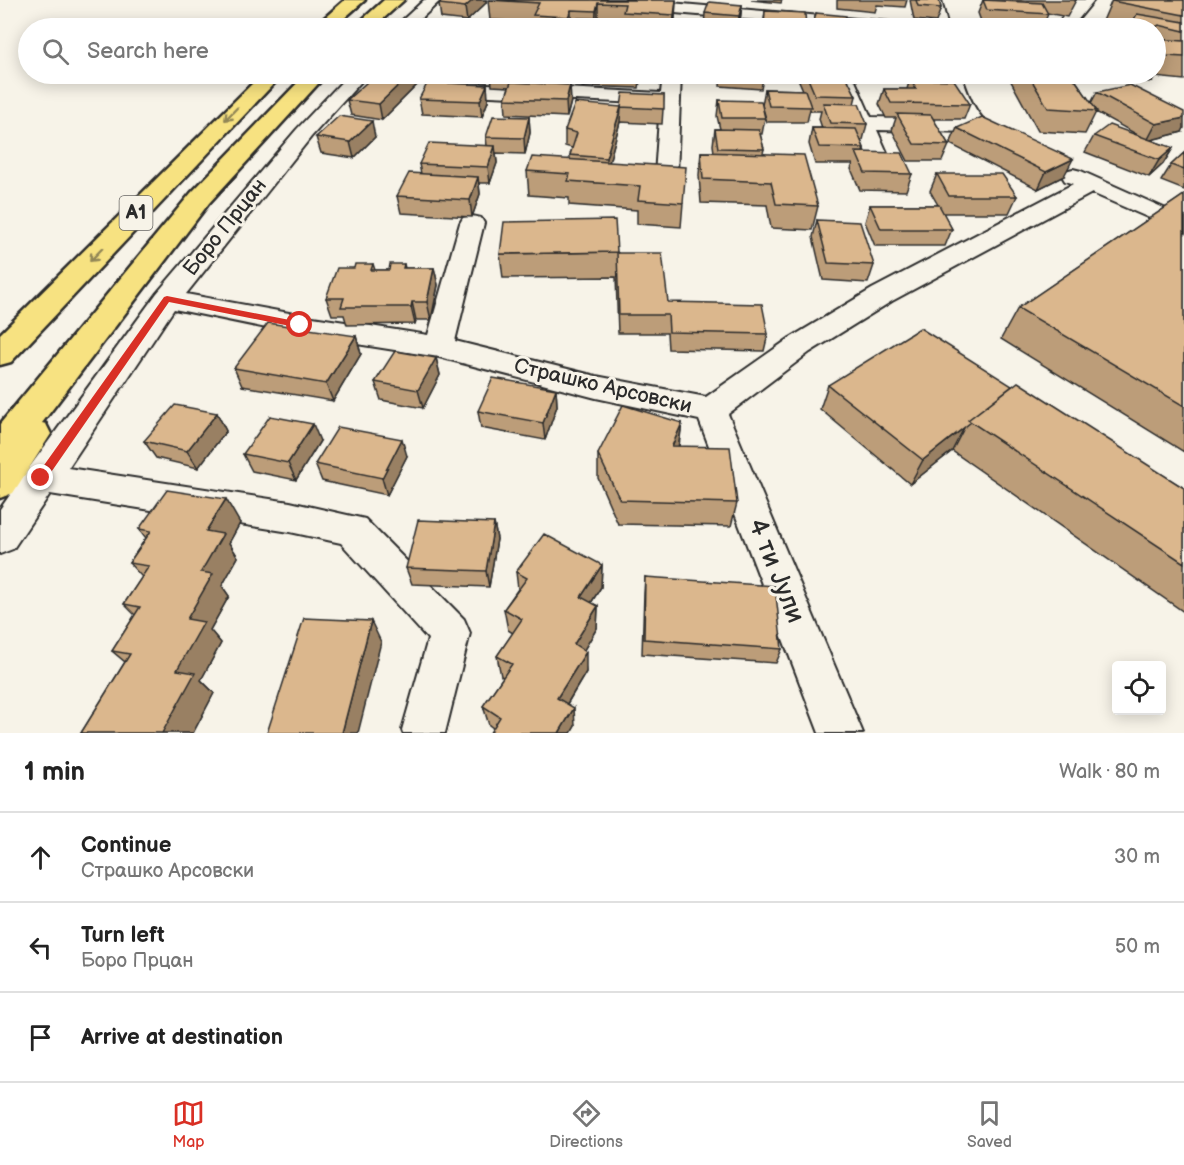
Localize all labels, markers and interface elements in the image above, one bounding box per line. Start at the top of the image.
search box [18,18,1166,84]
icon: search [39,35,72,68]
text: Search here [87,38,209,65]
one-way arrow [224,107,239,122]
street label: Боро Прцан [178,173,272,281]
road number: A1 [120,196,152,230]
one-way arrow [89,247,103,262]
route start [286,311,312,337]
street label: Страшко Арсовски [512,353,694,419]
route end [27,464,53,490]
street label: 4 ти Јули [741,514,811,628]
map controls [1112,661,1166,715]
button: locate [1112,661,1166,715]
text: 1 min [24,757,85,788]
text: Walk · 80 m [1059,760,1160,784]
text: Continue [81,832,171,859]
icon: ahead [24,841,57,874]
text: 30 m [1114,845,1160,869]
text: Страшко Арсовски [81,859,254,883]
text: Turn left [81,922,165,949]
icon: left [24,931,57,964]
text: 50 m [1115,935,1160,959]
text: Боро Прцан [81,949,194,973]
icon: arrive [24,1021,57,1054]
text: Arrive at destination [81,1024,283,1051]
tab: Map [172,1097,205,1152]
tab: Directions [549,1097,623,1152]
tab: Saved [967,1097,1012,1152]

